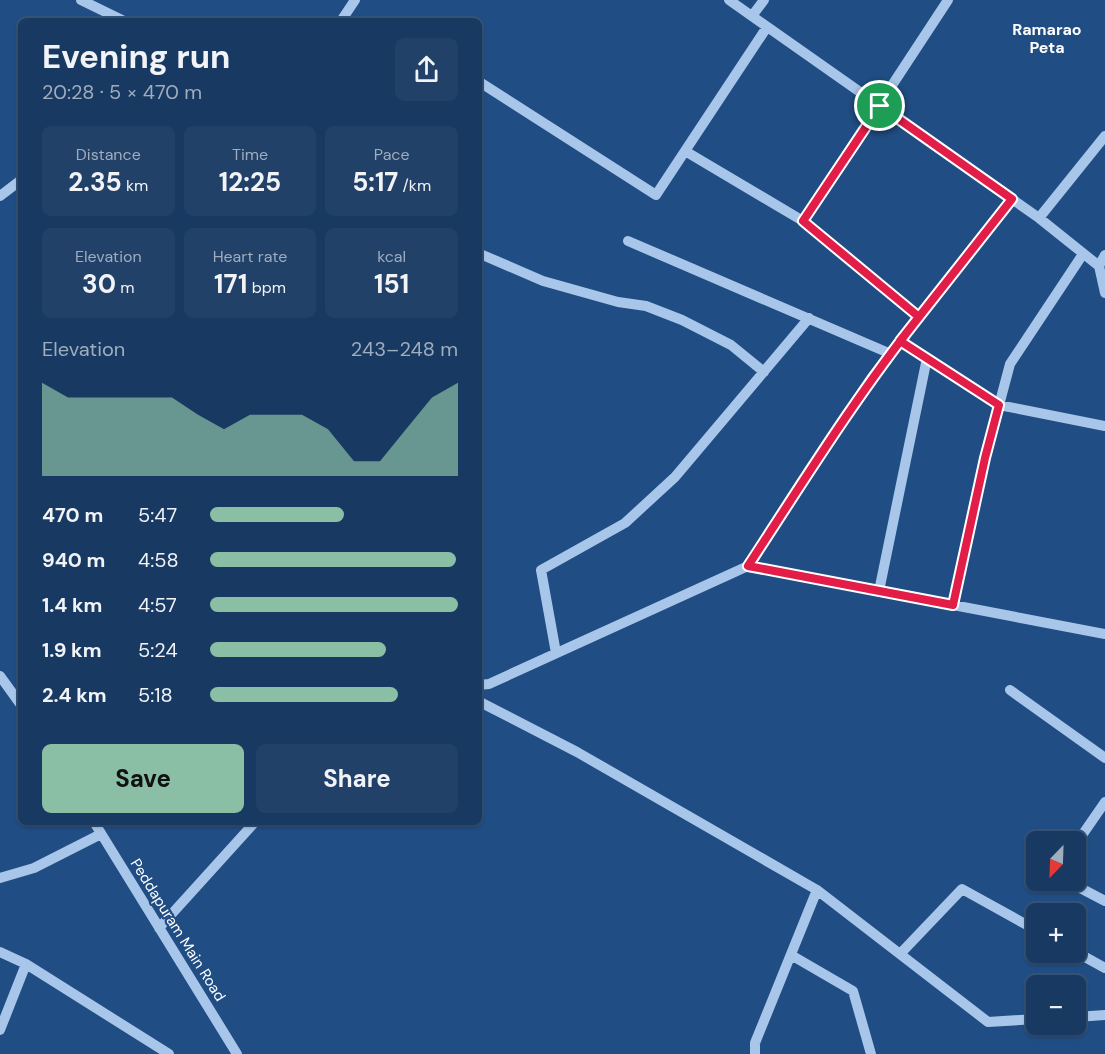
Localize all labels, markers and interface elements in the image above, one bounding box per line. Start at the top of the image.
district label: Ramarao Peta [1012,19,1082,58]
text: Evening run [42,35,230,78]
button: share [395,38,458,101]
text: 20:28 · 5 × 470 m [42,79,202,105]
pin [854,80,905,131]
icon: arrive [863,89,896,122]
text: Distance [76,144,141,165]
text: Time [232,144,268,165]
text: Pace [374,144,410,165]
text: 2.35 [68,165,122,199]
text: 12:25 [219,165,281,199]
text: 5:17 [352,165,398,199]
text: km [122,175,148,196]
text: /km [398,175,431,196]
text: Elevation [75,246,142,267]
text: Heart rate [213,246,287,267]
text: kcal [377,246,406,267]
text: 30 [82,267,116,301]
text: 171 [214,267,247,301]
text: 151 [374,267,409,301]
text: m [116,277,135,298]
text: bpm [247,277,286,298]
text: Elevation [42,336,125,362]
text: 243–248 m [351,336,458,362]
text: 470 m [42,502,103,528]
text: 5:47 [138,502,177,528]
text: 940 m [42,547,105,573]
text: 4:58 [138,547,179,573]
text: 1.4 km [42,592,102,618]
text: 4:57 [138,592,177,618]
text: 1.9 km [42,637,102,663]
text: 5:24 [138,637,178,663]
text: 2.4 km [42,682,107,708]
text: 5:18 [138,682,173,708]
button: Save [42,744,244,813]
button: Share [256,744,458,813]
north arrow [1026,831,1086,891]
map controls [1026,831,1086,1035]
street label: Peddapuram Main Road [126,855,230,1005]
button: + [1026,903,1086,963]
button: − [1026,975,1086,1035]

